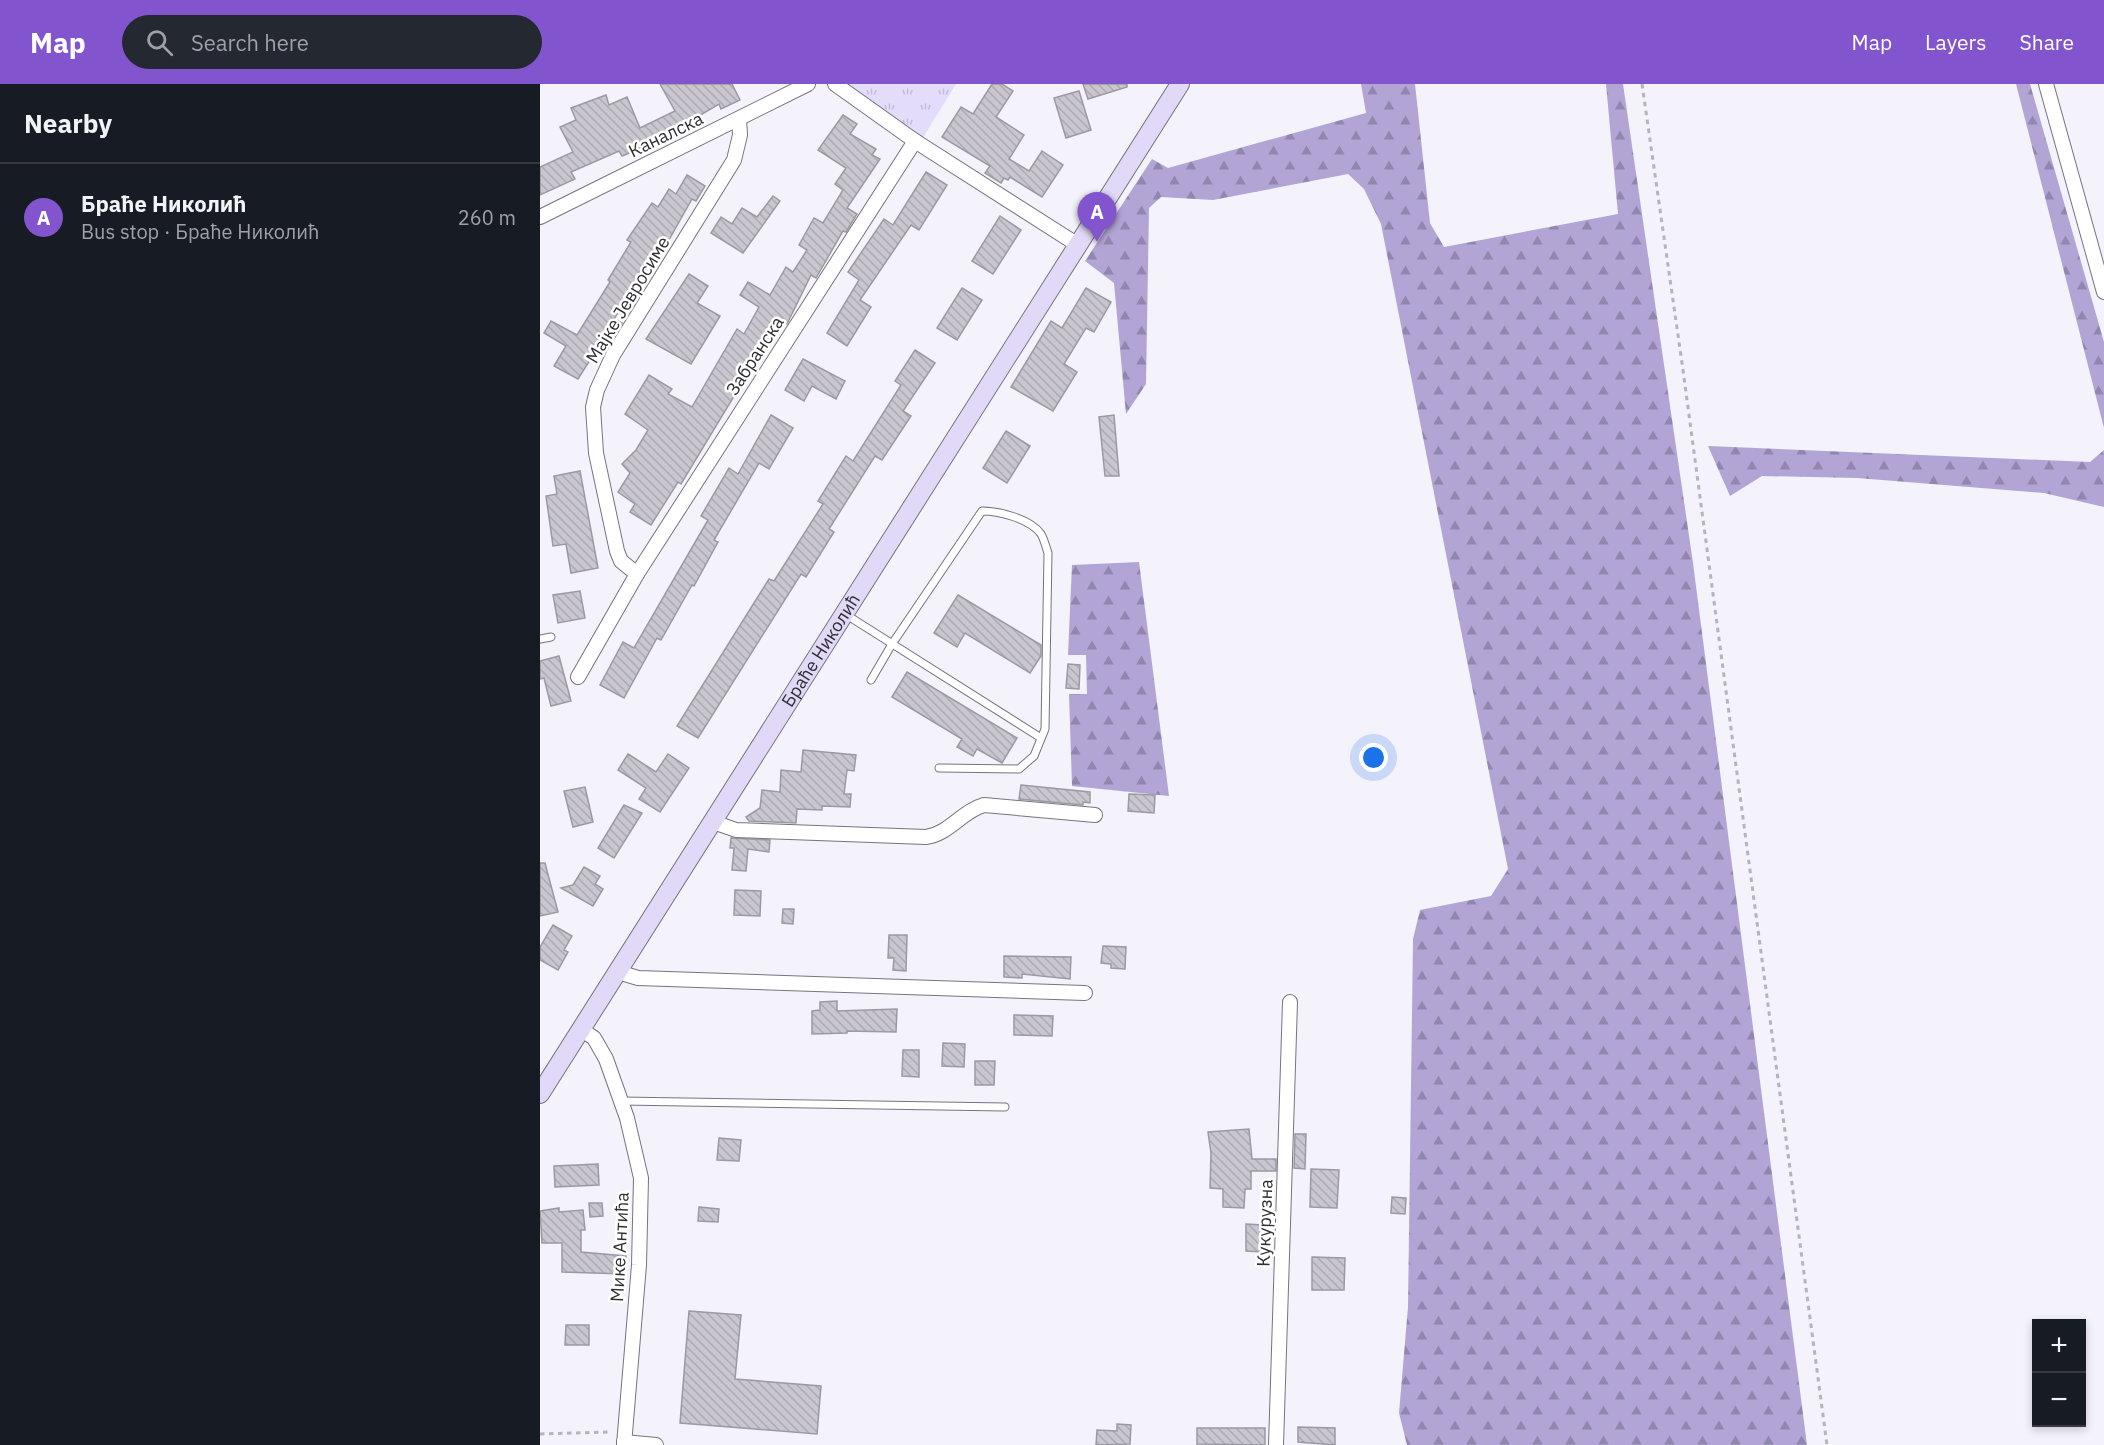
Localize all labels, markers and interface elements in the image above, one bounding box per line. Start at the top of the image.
search box [122,15,542,69]
text: Map [30,24,86,61]
icon: search [143,26,176,59]
text: Search here [191,28,309,57]
text: Map [1852,28,1892,56]
text: Layers [1925,28,1987,56]
text: Share [2020,28,2074,56]
text: Nearby [24,106,112,140]
street label: Каналска [625,106,707,163]
text: Браће Николић [81,189,246,218]
pin: A [1078,192,1116,242]
text: A [37,204,50,231]
text: 260 m [458,204,516,231]
text: Bus stop · Браће Николић [81,218,319,245]
street label: Мајке Јевросиме [581,232,675,367]
street label: Забранска [721,312,789,400]
street label: Браће Николић [776,589,865,711]
your location [1359,743,1388,772]
street label: Кукурузна [1251,1178,1278,1267]
street label: Мике Антића [605,1191,634,1302]
map controls [2032,1319,2086,1427]
button: + [2032,1319,2086,1373]
button: − [2032,1373,2086,1427]

